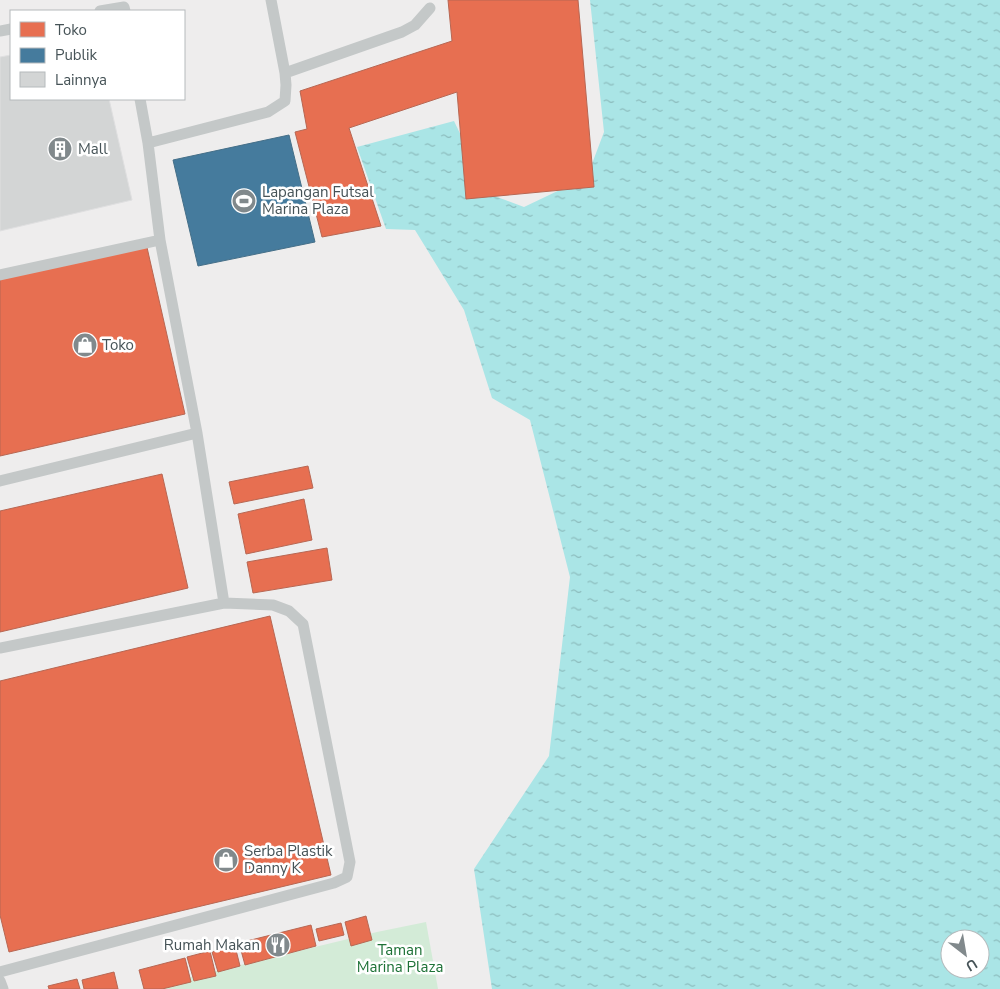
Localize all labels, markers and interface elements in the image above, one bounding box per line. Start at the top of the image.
legend [10,10,185,100]
text: Toko [55,20,87,40]
text: Publik [55,45,97,65]
text: Lainnya [55,70,107,90]
building icon: Mall [47,136,73,162]
place label: Mall [78,139,108,159]
place label: Lapangan Futsal Marina Plaza [262,182,374,219]
sports icon: Lapangan Futsal Marina Plaza [231,188,257,214]
shop icon: Toko [72,332,98,358]
place label: Toko [102,335,134,355]
place label: Serba Plastik Danny K [244,841,333,878]
shop icon: Serba Plastik Danny K [213,847,239,873]
north arrow [940,929,990,979]
restaurant icon: Rumah Makan [265,932,291,958]
place label: Rumah Makan [164,935,260,955]
park label: Taman Marina Plaza [357,940,443,977]
text: U [962,954,981,976]

